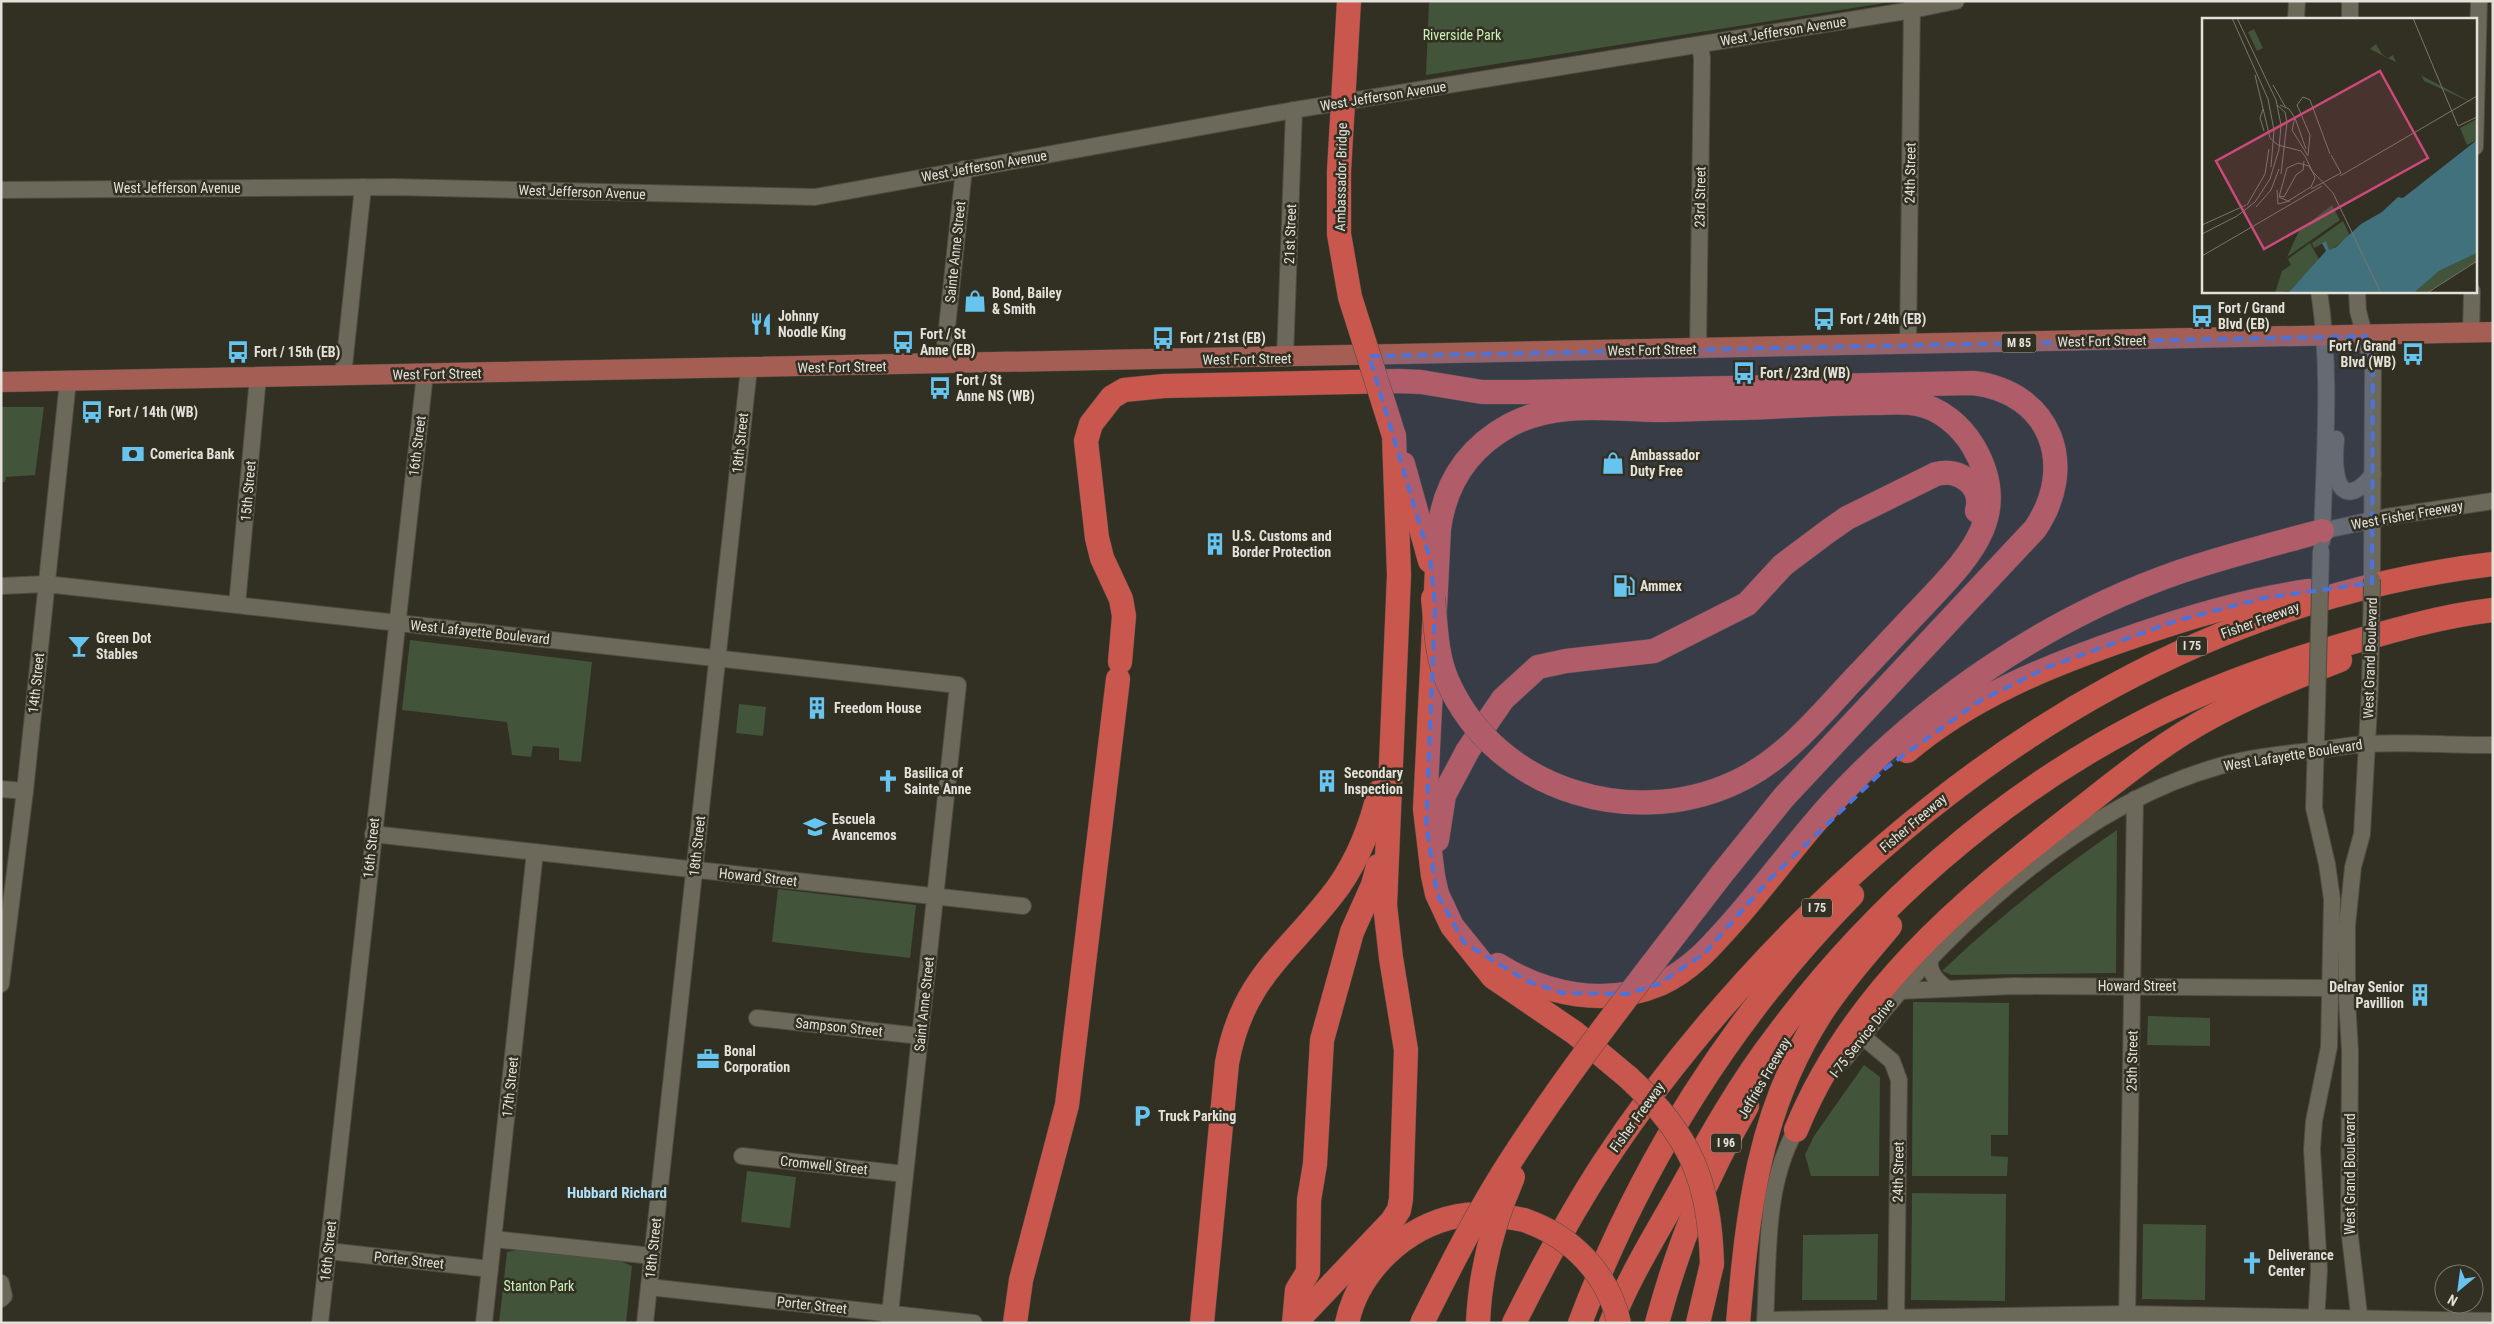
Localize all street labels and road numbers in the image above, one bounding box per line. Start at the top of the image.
street label: West Jefferson Avenue [1719,13,1848,49]
street label: West Jefferson Avenue [1319,78,1448,114]
street label: Ambassador Bridge [1332,122,1350,231]
street label: 24th Street [1901,142,1919,204]
street label: West Jefferson Avenue [920,147,1049,185]
street label: 23rd Street [1691,166,1709,228]
street label: West Jefferson Avenue [113,180,241,196]
street label: West Jefferson Avenue [518,182,646,202]
street label: Sainte Anne Street [942,200,968,304]
street label: 21st Street [1281,204,1299,264]
street label: West Fort Street [2057,332,2147,350]
road number: M 85 [2002,333,2036,352]
street label: West Fort Street [1607,341,1697,359]
street label: West Fort Street [1202,350,1292,368]
street label: West Fort Street [797,358,887,376]
street label: West Fort Street [392,365,482,383]
street label: 18th Street [729,412,751,474]
street label: 16th Street [405,415,429,477]
street label: 15th Street [237,460,259,522]
street label: West Fisher Freeway [2350,497,2464,533]
street label: West Grand Boulevard [2360,597,2380,719]
street label: Fisher Freeway [2219,598,2302,642]
street label: West Lafayette Boulevard [409,617,551,647]
road number: I 75 [2177,636,2207,656]
street label: 14th Street [25,652,47,714]
street label: West Lafayette Boulevard [2222,736,2364,774]
street label: Fisher Freeway [1876,790,1950,856]
street label: 18th Street [686,815,708,877]
street label: 16th Street [360,817,382,879]
street label: Howard Street [718,865,798,889]
road number: I 75 [1802,898,1832,918]
street label: Saint Anne Street [911,956,937,1052]
street label: Howard Street [2098,978,2176,994]
street label: I-75 Service Drive [1826,995,1898,1081]
street label: Sampson Street [795,1014,883,1040]
street label: 25th Street [2123,1030,2141,1092]
street label: Jeffries Freeway [1734,1034,1794,1121]
street label: 17th Street [499,1056,521,1118]
street label: Fisher Freeway [1606,1079,1668,1155]
street label: West Grand Boulevard [2342,1113,2358,1235]
road number: I 96 [1711,1134,1741,1152]
street label: 24th Street [1889,1141,1907,1203]
street label: Cromwell Street [780,1152,868,1178]
street label: 18th Street [642,1217,664,1279]
street label: 16th Street [317,1220,339,1282]
street label: Porter Street [373,1248,445,1272]
street label: Porter Street [776,1293,848,1317]

